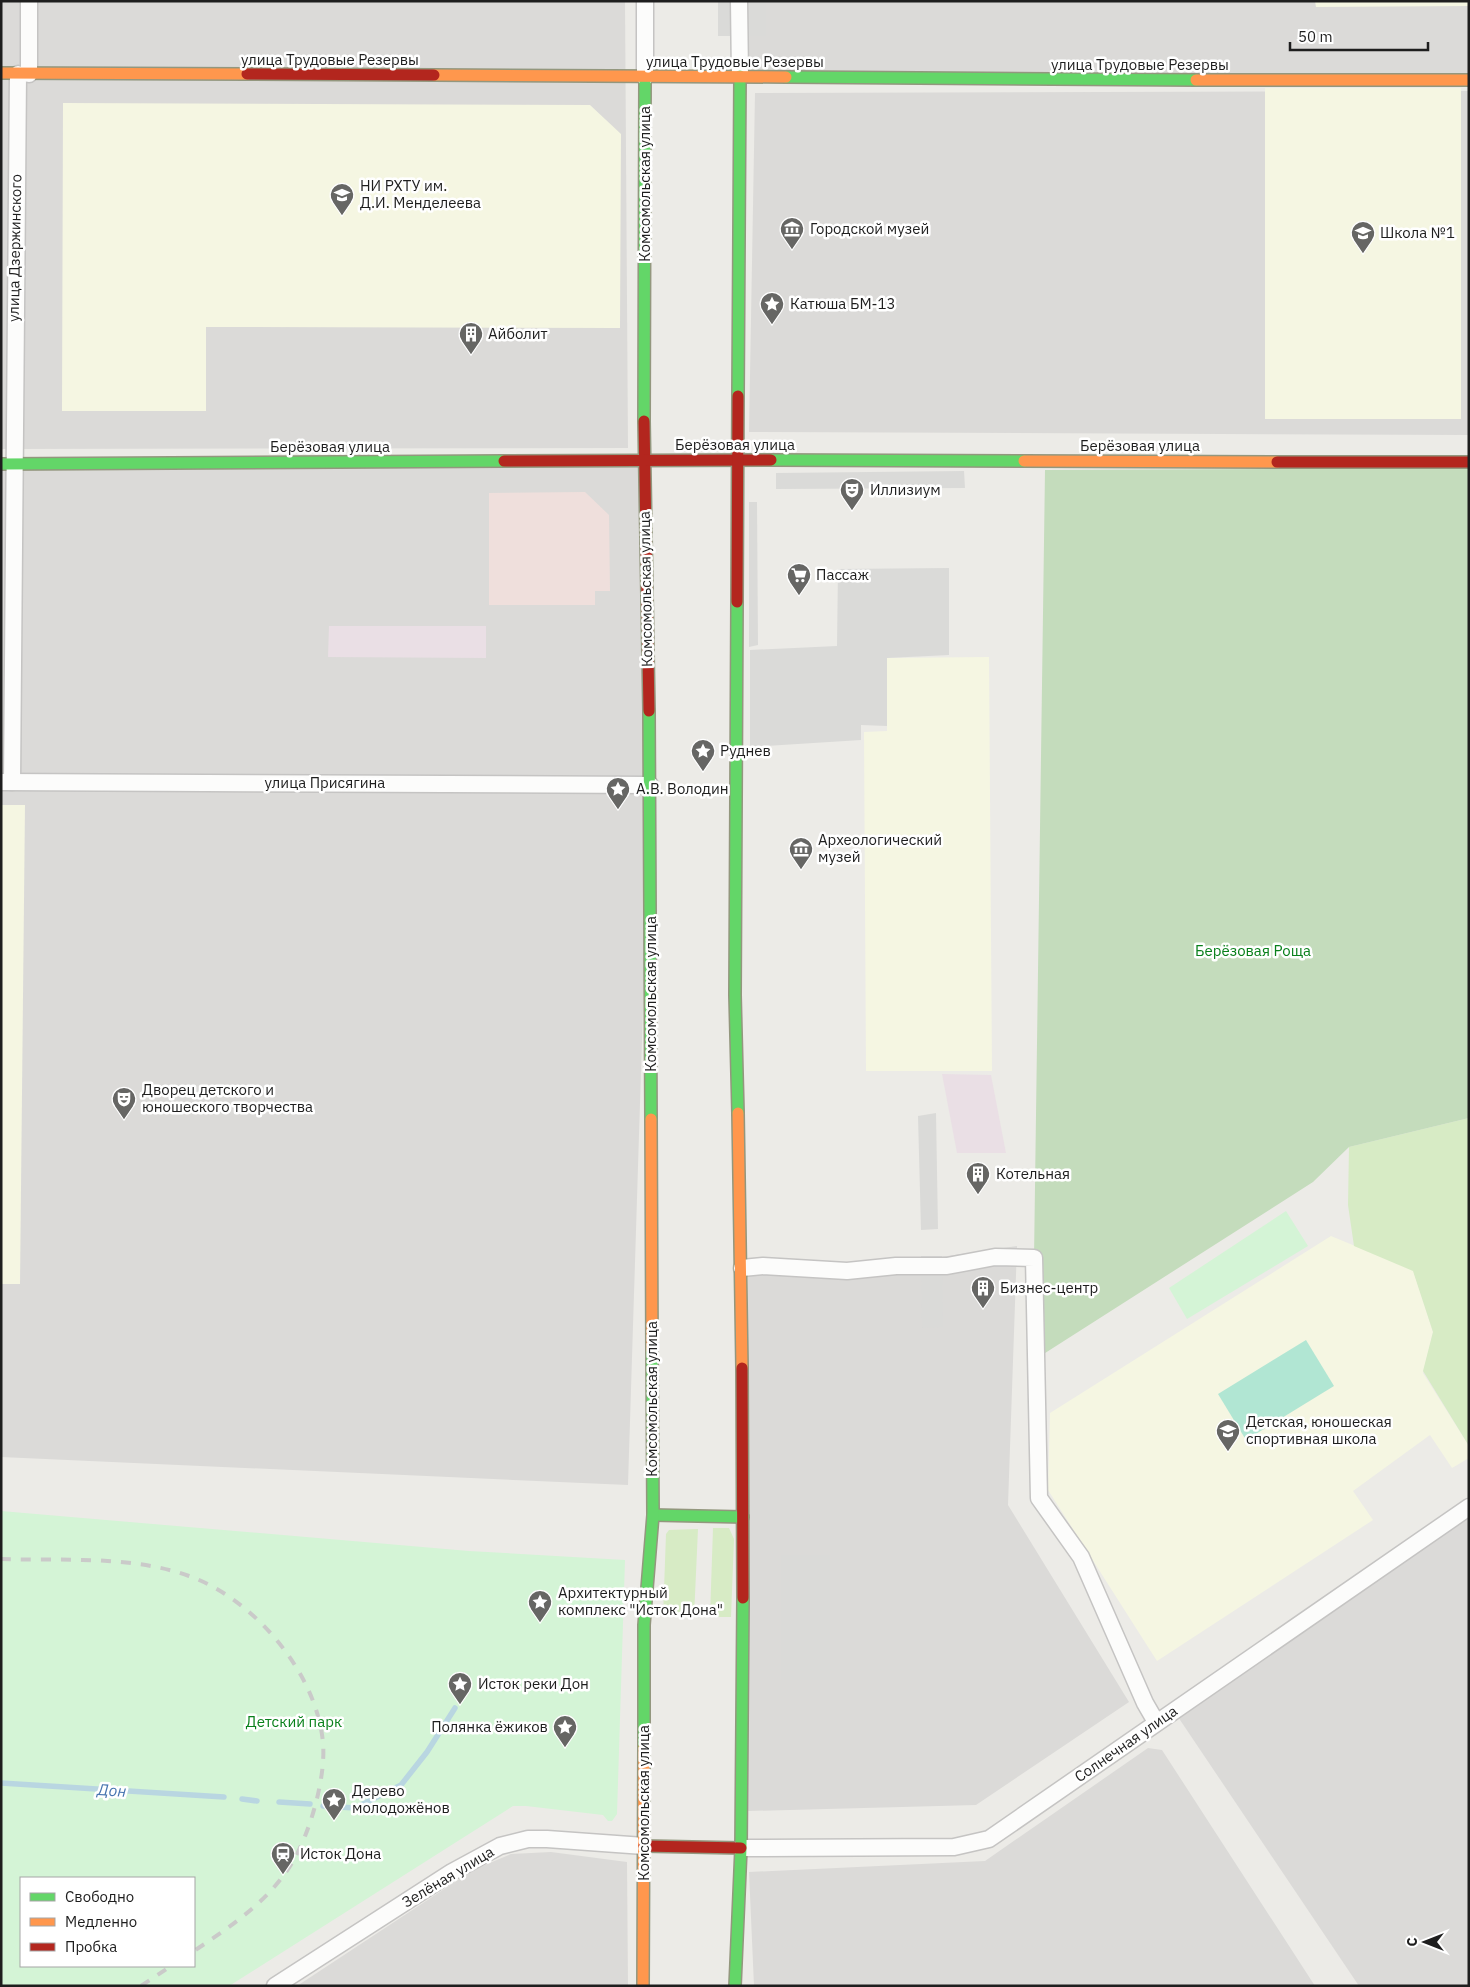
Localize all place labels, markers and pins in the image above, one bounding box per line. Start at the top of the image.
place label: НИ РХТУ им. Д.И. Менделеева [360,176,481,212]
school or university icon: НИ РХТУ им. Д.И. Менделеева [329,182,355,216]
museum icon: Городской музей [779,216,805,250]
place label: Городской музей [810,219,929,238]
school or university icon: Школа №1 [1350,220,1376,254]
place label: Школа №1 [1380,223,1455,242]
place icon: Катюша БМ-13 [759,291,785,325]
place label: Катюша БМ-13 [790,294,896,313]
building icon: Айболит [458,321,484,355]
place label: Айболит [488,324,548,343]
theatre icon: Иллизиум [839,477,865,511]
place label: Иллизиум [870,480,941,499]
supermarket icon: Пассаж [786,562,812,596]
place label: Пассаж [816,565,869,584]
place icon: Руднев [690,738,716,772]
place label: Руднев [720,741,771,760]
place icon: А.В. Володин [605,776,631,810]
place label: А.В. Володин [636,779,729,798]
place label: Археологический музей [818,830,942,866]
museum icon: Археологический музей [788,836,814,870]
place label: Дворец детского и юношеского творчества [142,1080,313,1116]
theatre icon: Дворец детского и юношеского творчества [111,1086,137,1120]
building icon: Котельная [965,1161,991,1195]
place label: Котельная [996,1164,1070,1183]
building icon: Бизнес-центр [970,1275,996,1309]
place label: Бизнес-центр [1000,1278,1098,1297]
place label: Детская, юношеская спортивная школа [1246,1412,1392,1448]
school or university icon: Детская, юношеская спортивная школа [1215,1418,1241,1452]
place label: Архитектурный комплекс "Исток Дона" [558,1583,723,1619]
place icon: Архитектурный комплекс "Исток Дона" [527,1589,553,1623]
place icon: Исток реки Дон [447,1671,473,1705]
place label: Исток реки Дон [478,1674,589,1693]
place icon: Полянка ёжиков [552,1714,578,1748]
place label: Полянка ёжиков [431,1717,548,1736]
place label: Дерево молодожёнов [352,1781,450,1817]
place icon: Дерево молодожёнов [321,1787,347,1821]
station icon: Исток Дона [270,1841,296,1875]
place label: Исток Дона [300,1844,381,1863]

